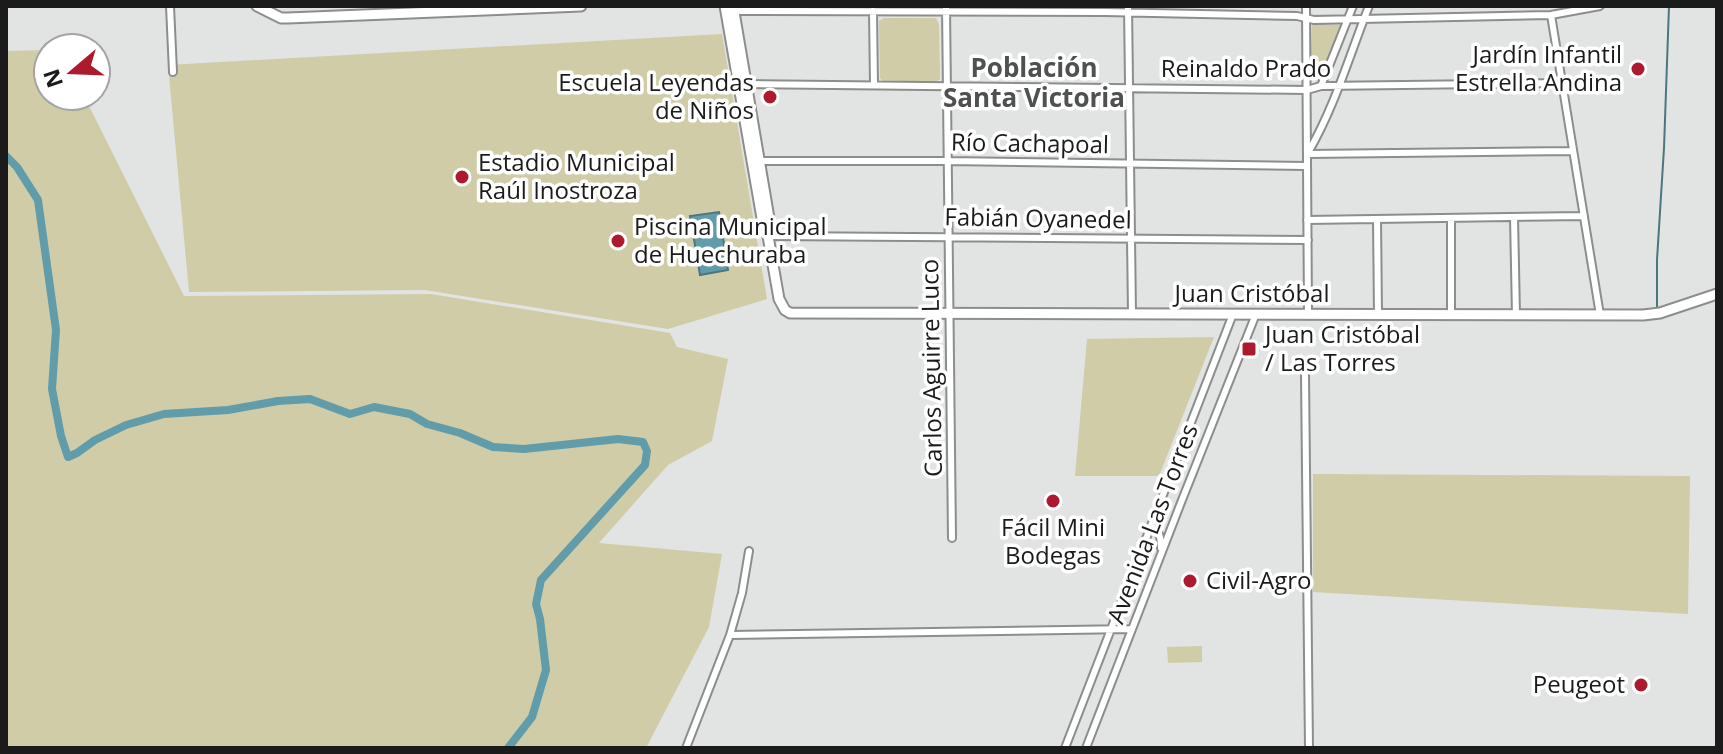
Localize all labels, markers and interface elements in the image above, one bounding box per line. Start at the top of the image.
north arrow [32,32,112,112]
place label: Jardín Infantil Estrella Andina [1455,37,1622,98]
district label: Población Santa Victoria [943,49,1125,115]
street label: Reinaldo Prado [1161,51,1331,84]
marker: Jardín Infantil Estrella Andina [1629,60,1647,78]
text: N [35,65,69,92]
place label: Escuela Leyendas de Niños [558,65,754,126]
marker: Escuela Leyendas de Niños [761,88,779,106]
street label: Río Cachapoal [951,125,1109,160]
place label: Estadio Municipal Raúl Inostroza [478,145,675,206]
marker: Estadio Municipal Raúl Inostroza [453,168,471,186]
street label: Fabián Oyanedel [944,199,1132,236]
place label: Piscina Municipal de Huechuraba [634,209,827,270]
marker: Piscina Municipal de Huechuraba [609,232,627,250]
street label: Carlos Aguirre Luco [912,259,949,477]
street label: Juan Cristóbal [1173,276,1329,309]
place label: Juan Cristóbal / Las Torres [1263,317,1420,378]
marker: Juan Cristóbal / Las Torres [1240,340,1258,358]
street label: Avenida Las Torres [1098,419,1205,628]
marker: Fácil Mini Bodegas [1044,492,1062,510]
place label: Fácil Mini Bodegas [1001,510,1105,571]
place label: Civil-Agro [1206,563,1311,596]
marker: Civil-Agro [1181,572,1199,590]
place label: Peugeot [1533,667,1625,700]
marker: Peugeot [1632,676,1650,694]

